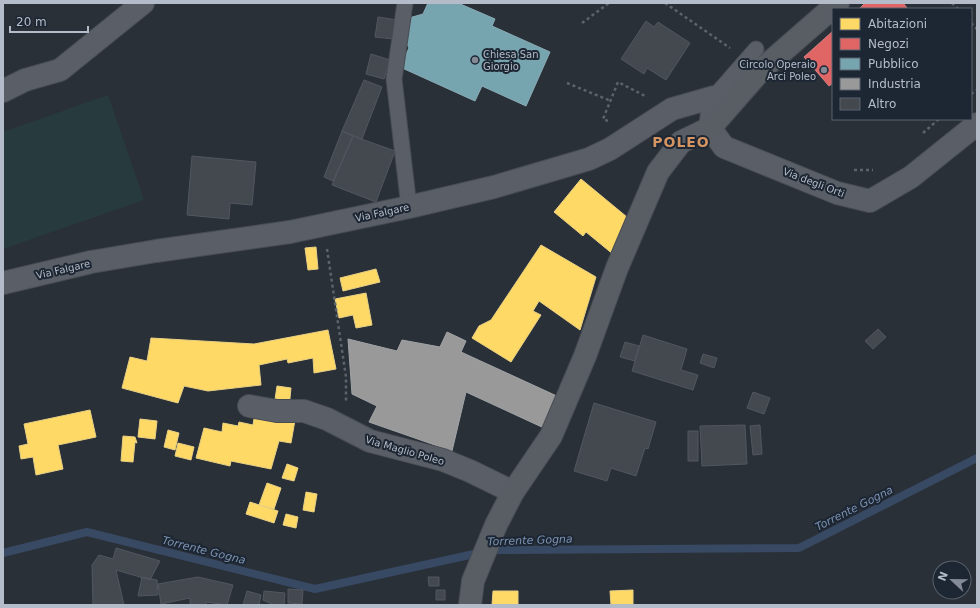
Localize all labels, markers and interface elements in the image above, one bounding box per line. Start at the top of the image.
scale bar [10,8,88,34]
legend [832,8,972,120]
text: 20 m [16,15,47,29]
text: Abitazioni [868,17,927,31]
text: Negozi [868,37,909,51]
place label: Chiesa San Giorgio [483,49,539,72]
marker: Chiesa San Giorgio [470,55,480,65]
text: Pubblico [868,57,918,71]
place label: Circolo Operaio Arci Poleo [739,59,816,82]
marker: Circolo Operaio Arci Poleo [819,65,829,75]
text: Industria [868,77,921,91]
text: Altro [868,97,896,111]
district label: POLEO [652,134,710,150]
street label: Via degli Orti [782,166,846,199]
street label: Via Falgare [354,201,410,224]
street label: Via Falgare [35,258,91,281]
street label: Via Maglio Poleo [364,434,446,467]
water label: Torrente Gogna [813,483,895,534]
water label: Torrente Gogna [487,533,573,548]
water label: Torrente Gogna [161,534,247,567]
north arrow [932,560,972,600]
text: N [935,570,951,583]

